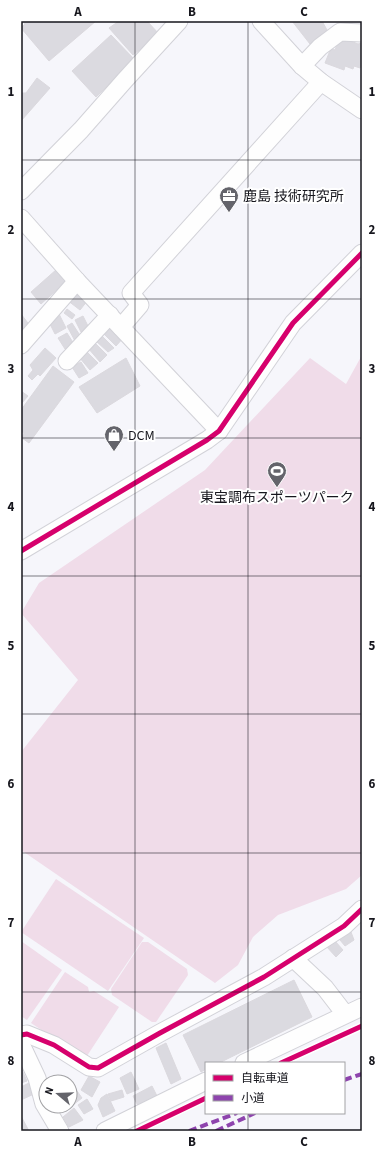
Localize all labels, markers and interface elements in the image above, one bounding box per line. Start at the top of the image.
text: A [73,3,82,21]
text: B [188,3,196,21]
text: C [300,3,308,21]
text: 1 [8,83,15,101]
text: 1 [369,83,376,101]
office icon: 鹿島 技術研究所 [218,185,240,213]
place label: 鹿島 技術研究所 [243,187,344,207]
text: 2 [8,221,15,239]
text: 2 [369,221,376,239]
text: 3 [8,360,15,378]
text: 3 [369,360,376,378]
shop icon: DCM [103,424,125,452]
place label: DCM [128,426,155,446]
sports icon: 東宝調布スポーツパーク [266,460,288,488]
place label: 東宝調布スポーツパーク [200,488,354,508]
text: 4 [8,498,15,516]
text: 4 [369,498,376,516]
text: 5 [8,637,15,655]
text: 5 [369,637,376,655]
text: 6 [8,775,15,793]
text: 6 [369,775,376,793]
text: 7 [8,914,15,932]
text: 7 [369,914,376,932]
text: 8 [8,1052,15,1070]
text: 8 [369,1052,376,1070]
legend [205,1062,345,1114]
text: 自転車道 [241,1070,289,1087]
north arrow [38,1074,78,1114]
text: N [41,1085,57,1097]
text: 小道 [241,1090,265,1107]
text: A [73,1133,82,1151]
text: B [188,1133,196,1151]
text: C [300,1133,308,1151]

